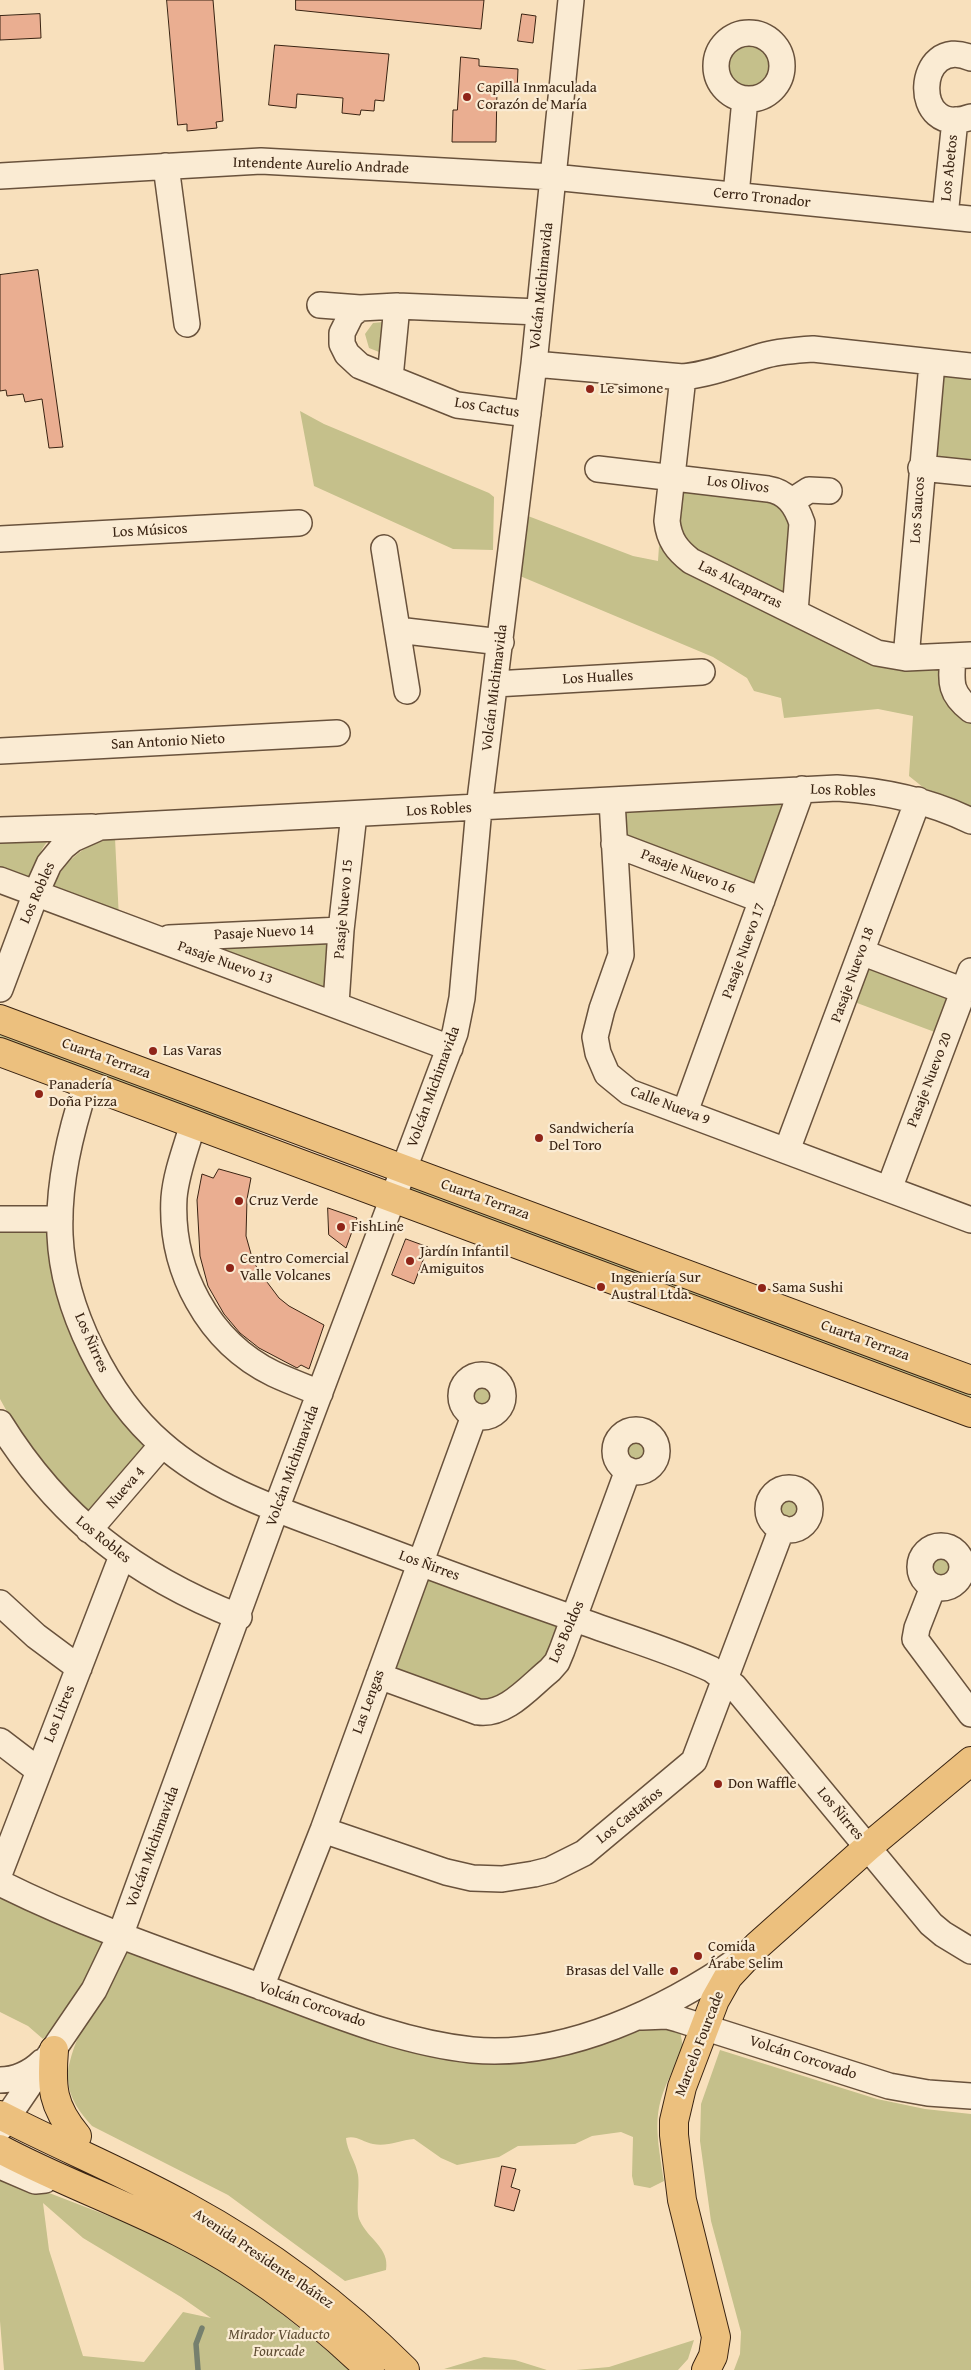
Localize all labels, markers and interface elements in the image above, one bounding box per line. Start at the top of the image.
place label: Capilla Inmaculada Corazón de María [477,79,597,114]
marker: Capilla Inmaculada Corazón de María [461,91,473,103]
street label: Los Abetos [938,134,962,202]
street label: Intendente Aurelio Andrade [233,154,409,178]
street label: Cerro Tronador [712,184,812,212]
street label: Volcán Michimavida [526,222,558,350]
place label: Le simone [600,380,663,398]
marker: Le simone [584,383,596,395]
street label: Los Cactus [453,394,521,422]
street label: Los Olivos [706,472,770,498]
street label: Los Saucos [907,476,929,544]
street label: Los Músicos [112,520,188,542]
street label: Las Alcaparras [695,557,785,613]
street label: Volcán Michimavida [478,624,512,752]
street label: Los Hualles [562,667,634,689]
street label: San Antonio Nieto [111,730,225,754]
street label: Los Robles [810,781,876,801]
street label: Los Robles [406,799,472,821]
street label: Pasaje Nuevo 16 [638,846,738,898]
street label: Pasaje Nuevo 15 [331,858,357,960]
street label: Los Robles [16,859,60,927]
street label: Pasaje Nuevo 17 [718,901,770,1001]
street label: Pasaje Nuevo 14 [214,921,314,945]
street label: Pasaje Nuevo 18 [827,925,879,1025]
street label: Pasaje Nuevo 13 [175,937,275,989]
street label: Volcán Michimavida [404,1024,464,1150]
street label: Pasaje Nuevo 20 [904,1030,956,1130]
street label: Cuarta Terraza [59,1035,153,1083]
place label: Las Varas [163,1042,222,1060]
marker: Las Varas [147,1045,159,1057]
place label: Panadería Doña Pizza [49,1076,117,1111]
street label: Calle Nueva 9 [628,1083,712,1129]
marker: Panadería Doña Pizza [33,1088,45,1100]
place label: Sandwichería Del Toro [549,1120,634,1155]
marker: Sandwichería Del Toro [533,1132,545,1144]
street label: Cuarta Terraza [438,1176,532,1224]
place label: Cruz Verde [249,1192,318,1210]
marker: Cruz Verde [233,1195,245,1207]
place label: FishLine [351,1218,404,1236]
marker: FishLine [335,1221,347,1233]
place label: Jardín Infantil Amiguitos [420,1243,509,1278]
place label: Centro Comercial Valle Volcanes [240,1250,349,1285]
marker: Jardín Infantil Amiguitos [404,1255,416,1267]
marker: Centro Comercial Valle Volcanes [224,1262,236,1274]
place label: Ingeniería Sur Austral Ltda. [611,1269,701,1304]
place label: Sama Sushi [772,1279,843,1297]
marker: Ingeniería Sur Austral Ltda. [595,1281,607,1293]
marker: Sama Sushi [756,1282,768,1294]
street label: Los Ñirres [70,1310,112,1376]
street label: Cuarta Terraza [818,1317,912,1365]
street label: Volcán Michimavida [263,1403,323,1529]
street label: Nueva 4 [103,1463,149,1513]
street label: Los Robles [72,1512,134,1568]
street label: Los Ñirres [396,1547,462,1585]
street label: Los Boldos [545,1598,589,1666]
street label: Las Lengas [349,1667,389,1737]
street label: Los Litres [40,1683,80,1745]
place label: Don Waffle [728,1775,797,1793]
marker: Don Waffle [712,1778,724,1790]
street label: Volcán Michimavida [123,1784,183,1910]
street label: Los Castaños [593,1784,667,1848]
street label: Los Ñirres [813,1784,867,1844]
place label: Comida Árabe Selim [708,1938,783,1973]
marker: Comida Árabe Selim [692,1950,704,1962]
place label: Brasas del Valle [566,1962,664,1980]
marker: Brasas del Valle [668,1965,680,1977]
street label: Volcán Corcovado [256,1978,368,2032]
street label: Marcelo Fourcade [672,1989,728,2099]
street label: Volcán Corcovado [747,2032,859,2084]
street label: Avenida Presidente Ibáñez [189,2205,337,2313]
park label: Mirador Viaducto Fourcade [228,2326,330,2361]

